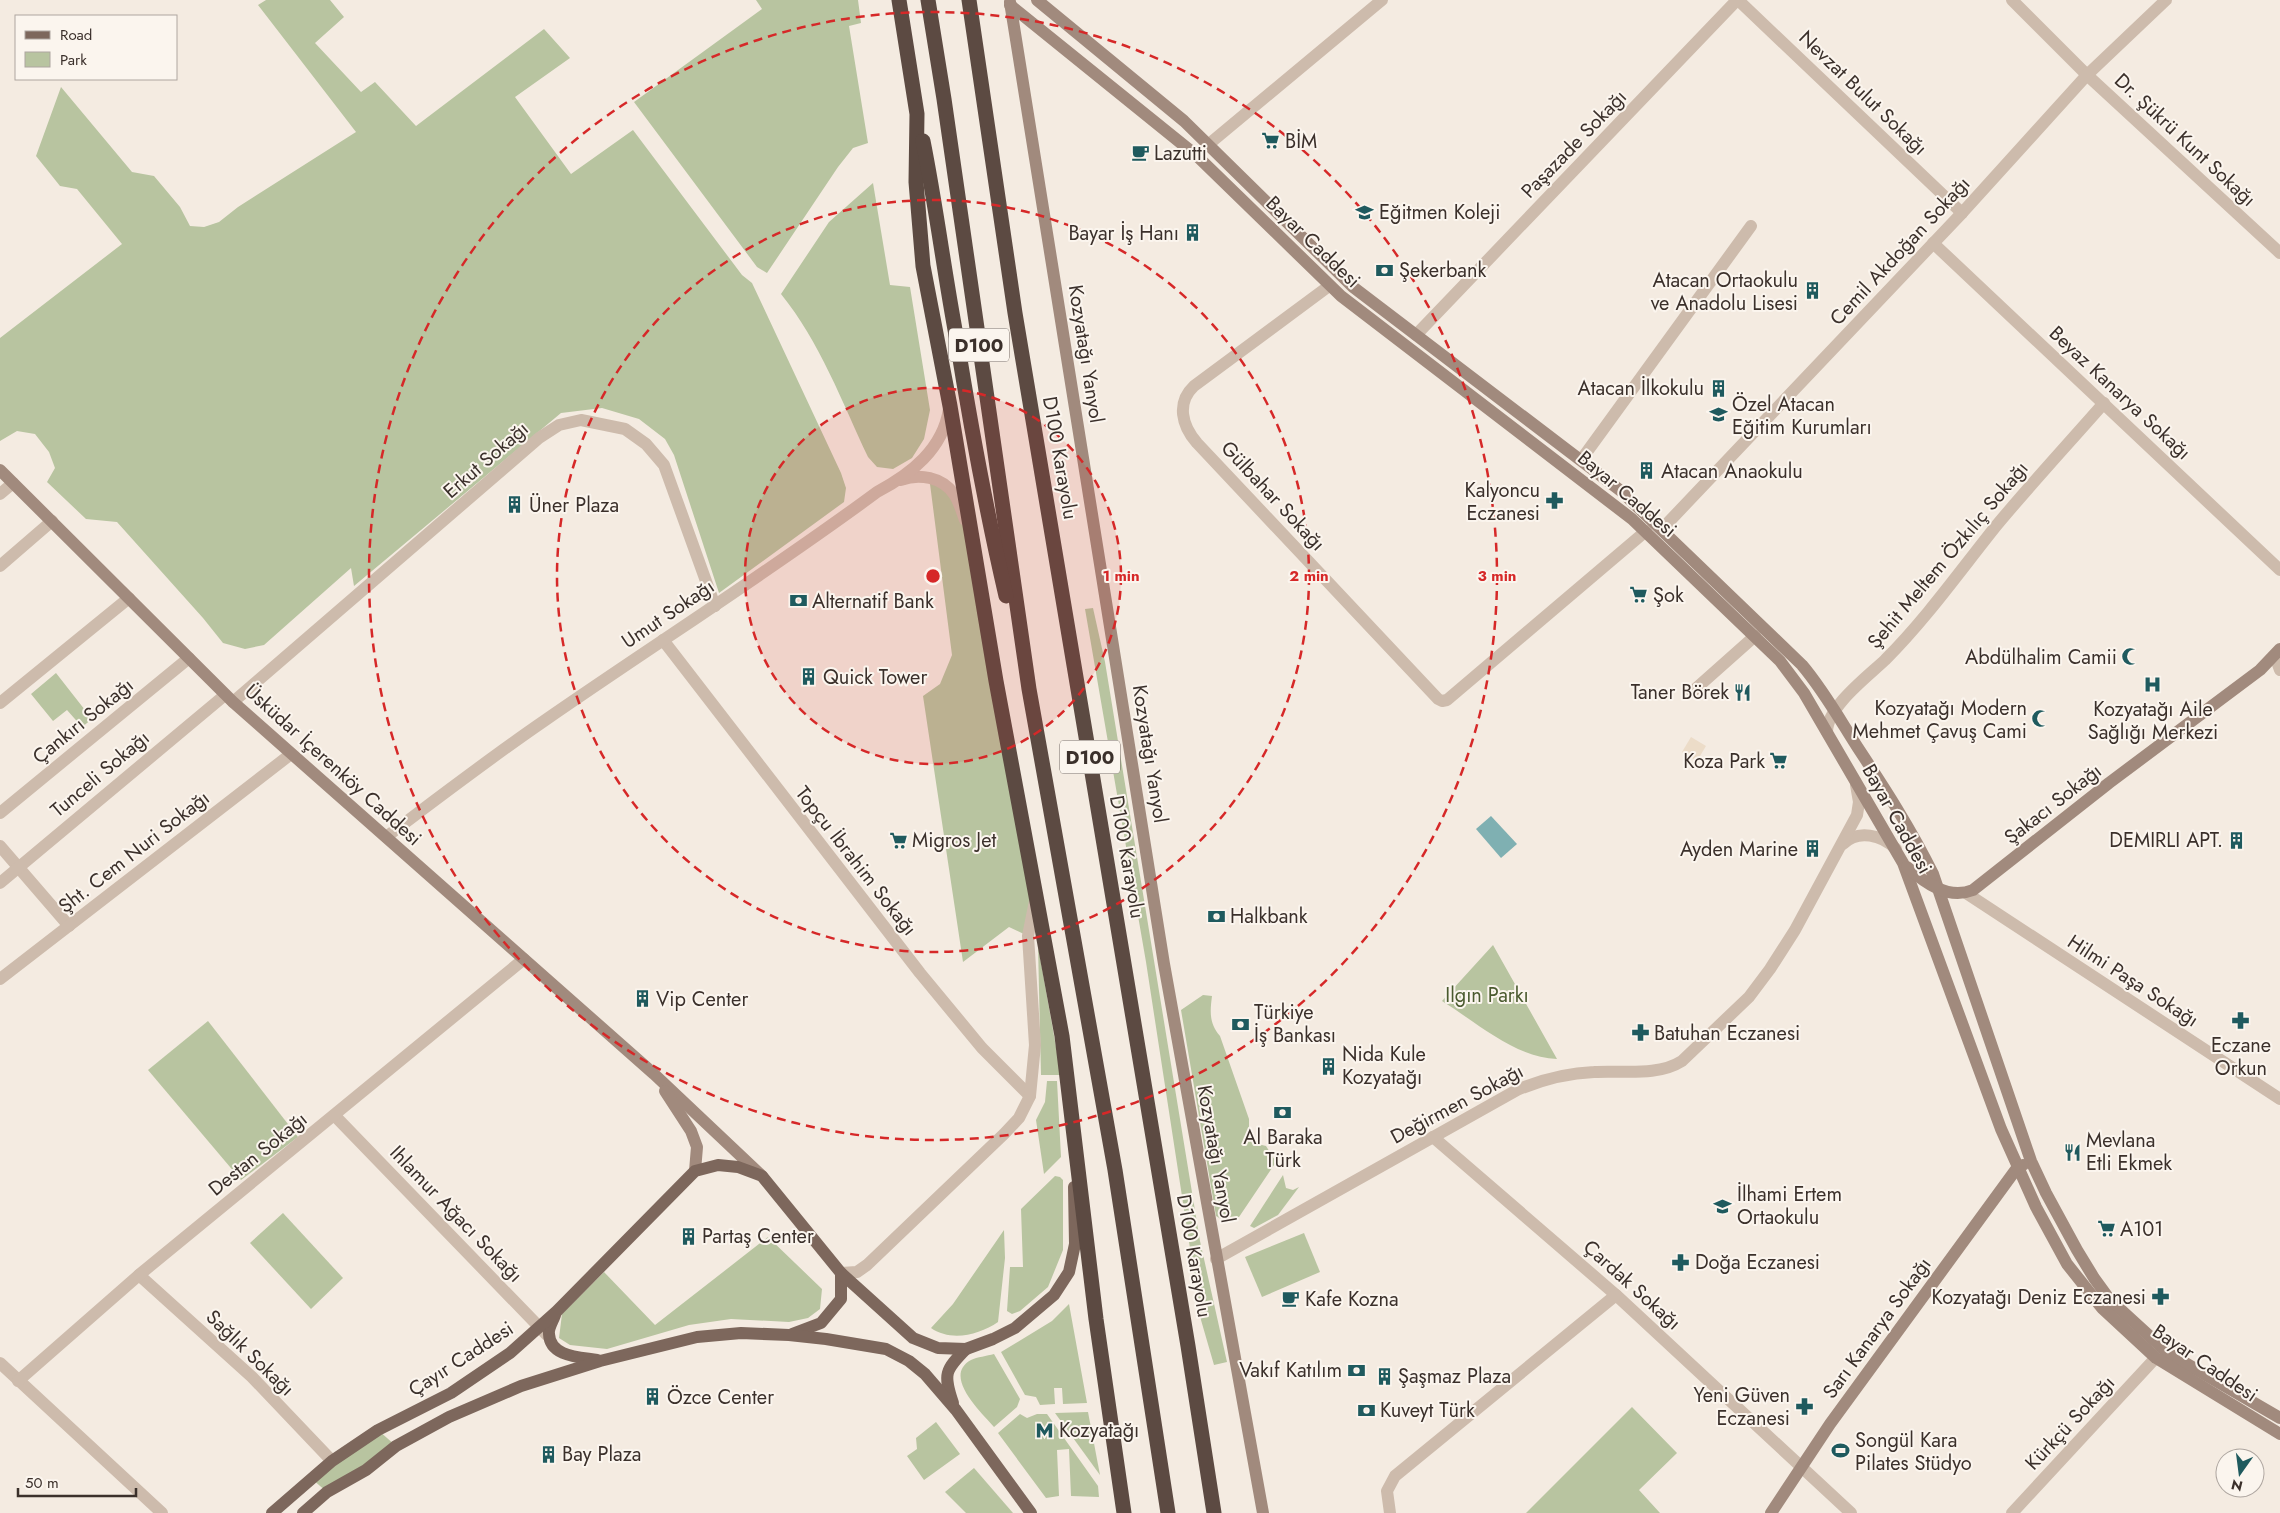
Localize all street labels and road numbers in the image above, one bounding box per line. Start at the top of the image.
street label: Nevzat Bulut Sokağı [1792,24,1934,162]
street label: Dr. Şükrü Kunt Sokağı [2108,67,2262,213]
street label: Paşazade Sokağı [1515,83,1633,205]
street label: Cemil Akdoğan Sokağı [1823,170,1977,332]
street label: Bayar Caddesi [1259,189,1367,295]
street label: Kozyatağı Yanyol [1061,283,1111,425]
street label: Beyaz Kanarya Sokağı [2043,319,2197,467]
road number: D100 [949,328,1009,362]
street label: D100 Karayolu [1035,394,1085,522]
street label: Erkut Sokağı [437,415,535,505]
street label: Gülbahar Sokağı [1214,434,1332,558]
street label: Bayar Caddesi [1571,444,1683,544]
street label: Şehit Meltem Özkılıç Sokağı [1861,455,2035,655]
street label: Umut Sokağı [616,572,720,656]
street label: Çankırı Sokağı [26,671,140,771]
street label: Üsküdar İçerenköy Caddesi [238,677,428,853]
street label: Kozyatağı Yanyol [1125,683,1175,825]
street label: Tunceli Sokağı [44,724,156,824]
road number: D100 [1060,740,1120,774]
street label: Şakacı Sokağı [1998,757,2108,851]
street label: Bayar Caddesi [1855,759,1939,879]
street label: Topçu İbrahim Sokağı [788,780,924,942]
street label: Şht. Cem Nuri Sokağı [52,784,216,920]
street label: D100 Karayolu [1102,793,1152,921]
street label: Hilmi Paşa Sokağı [2062,928,2204,1034]
street label: Değirmen Sokağı [1385,1057,1529,1151]
street label: Kozyatağı Yanyol [1190,1083,1242,1225]
street label: Destan Sokağı [202,1105,314,1203]
street label: Ihlamur Ağacı Sokağı [383,1139,529,1289]
street label: D100 Karayolu [1169,1192,1219,1320]
street label: Çardak Sokağı [1577,1233,1687,1337]
street label: Sarı Kanarya Sokağı [1816,1251,1938,1405]
street label: Sağlık Sokağı [199,1303,301,1403]
street label: Çayır Caddesi [403,1314,519,1404]
street label: Bayar Caddesi [2146,1317,2264,1409]
street label: Kürkçü Sokağı [2018,1369,2122,1477]

